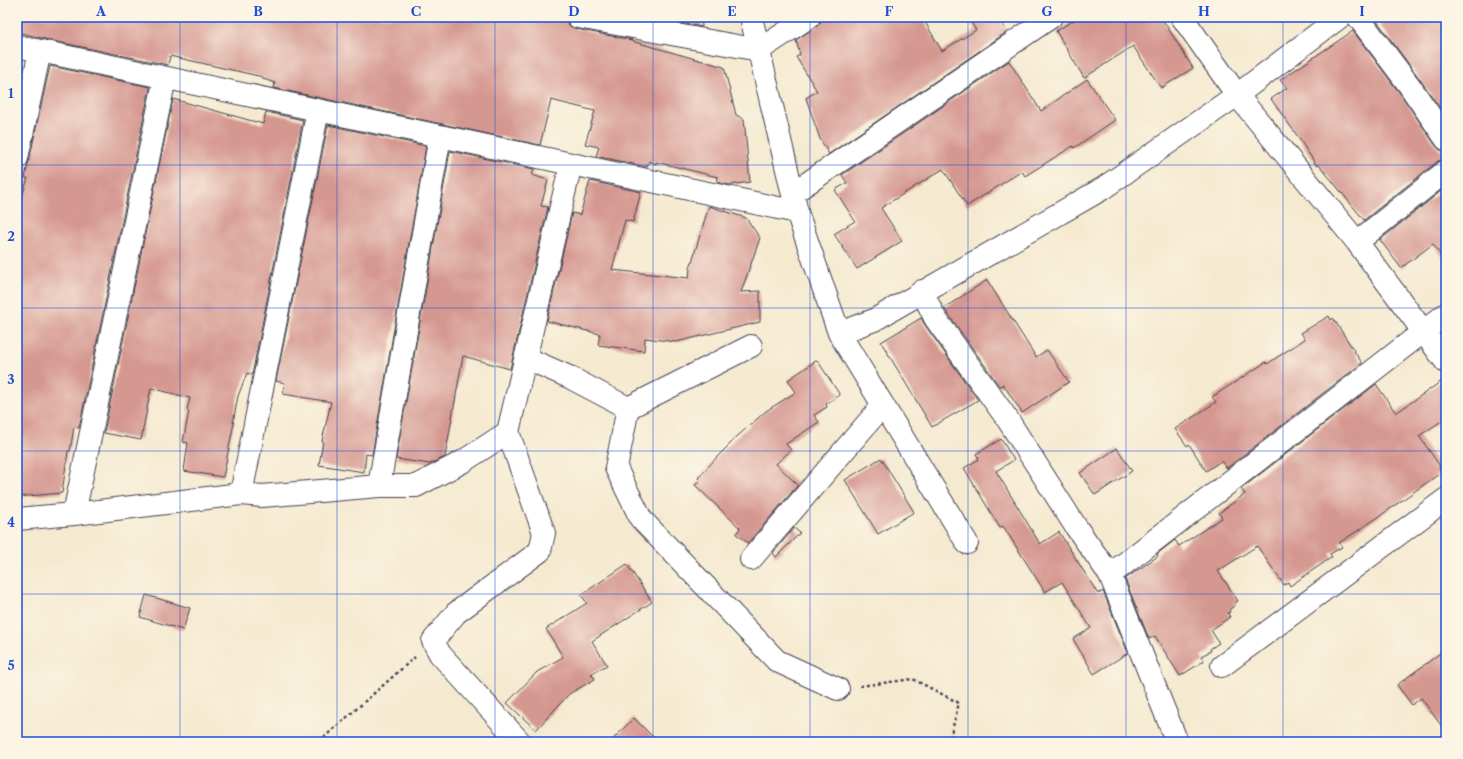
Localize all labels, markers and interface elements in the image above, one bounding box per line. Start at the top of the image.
text: A [95,3,107,19]
text: B [253,3,263,19]
text: C [411,3,421,19]
text: D [568,3,580,19]
text: E [727,3,737,19]
text: F [885,3,894,19]
text: G [1041,3,1053,19]
text: H [1198,3,1210,19]
text: I [1359,3,1365,19]
text: 1 [8,85,14,101]
text: 2 [7,228,15,244]
text: 3 [7,371,15,387]
text: 4 [7,514,15,530]
text: 5 [7,657,15,673]

